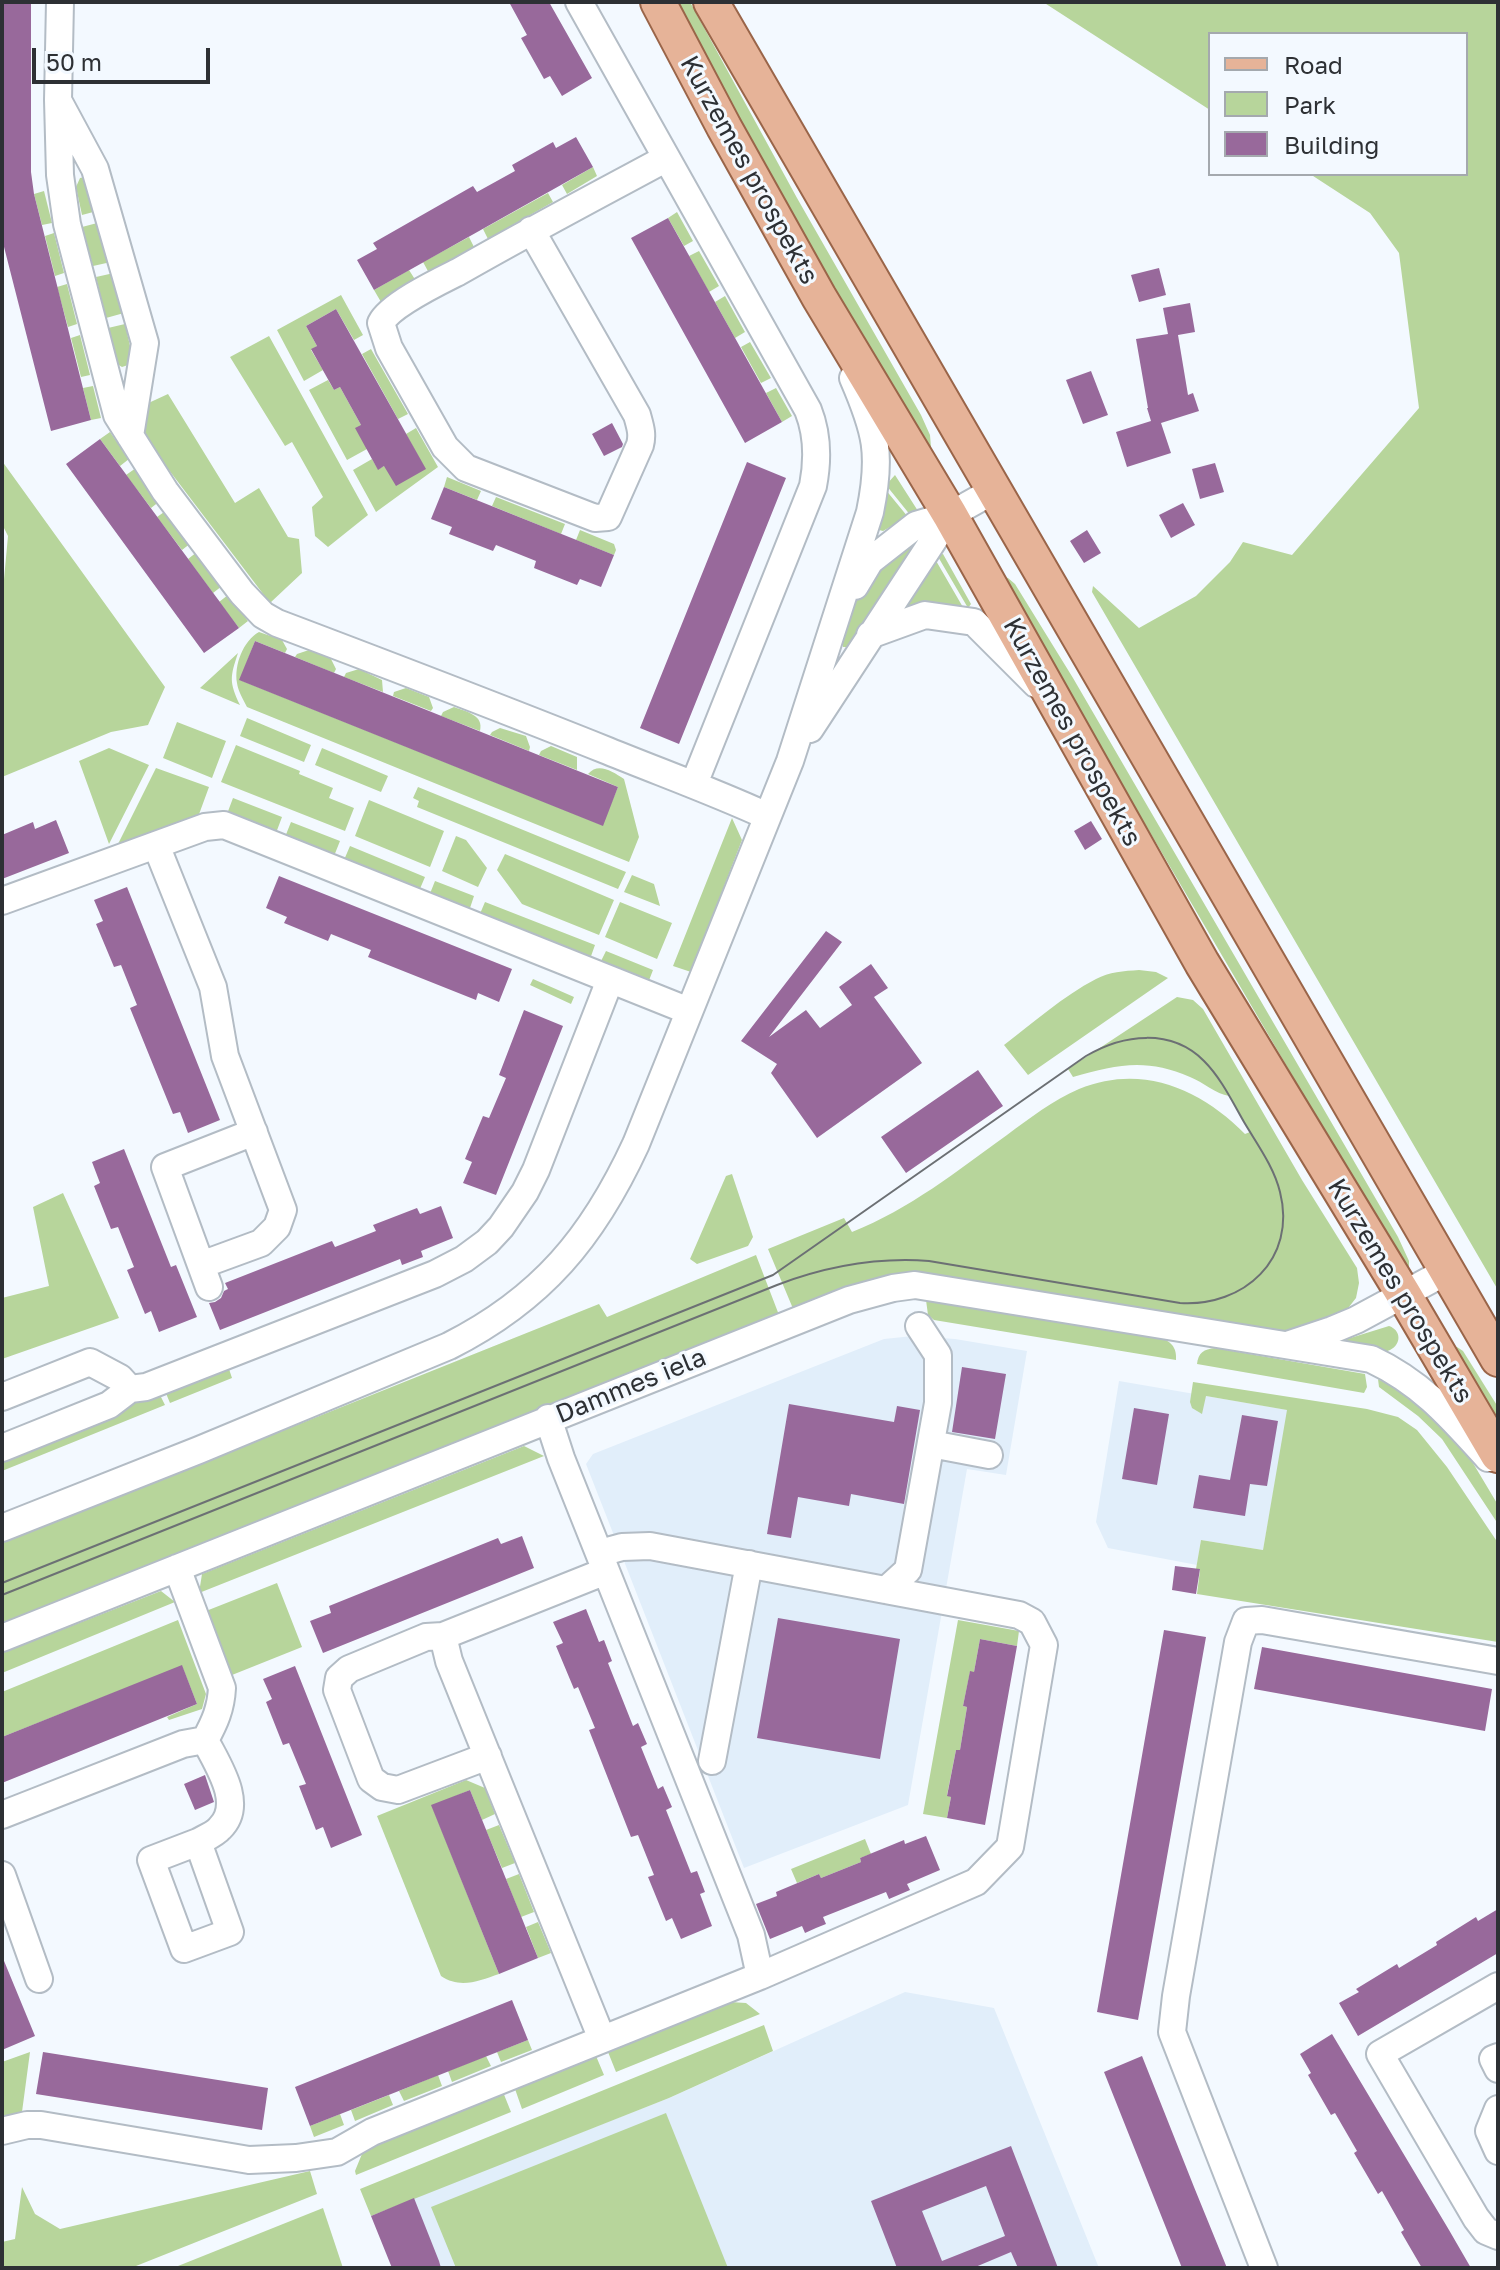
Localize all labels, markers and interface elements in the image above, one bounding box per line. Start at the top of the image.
scale bar [36,32,214,82]
legend [1208,32,1468,176]
text: 50 m [46,47,102,76]
street label: Kurzemes prospekts [673,50,825,290]
text: Road [1284,50,1343,79]
text: Park [1284,90,1336,119]
text: Building [1284,130,1379,159]
street label: Kurzemes prospekts [996,612,1148,852]
street label: Kurzemes prospekts [1321,1173,1479,1409]
street label: Dammes iela [551,1342,711,1430]

